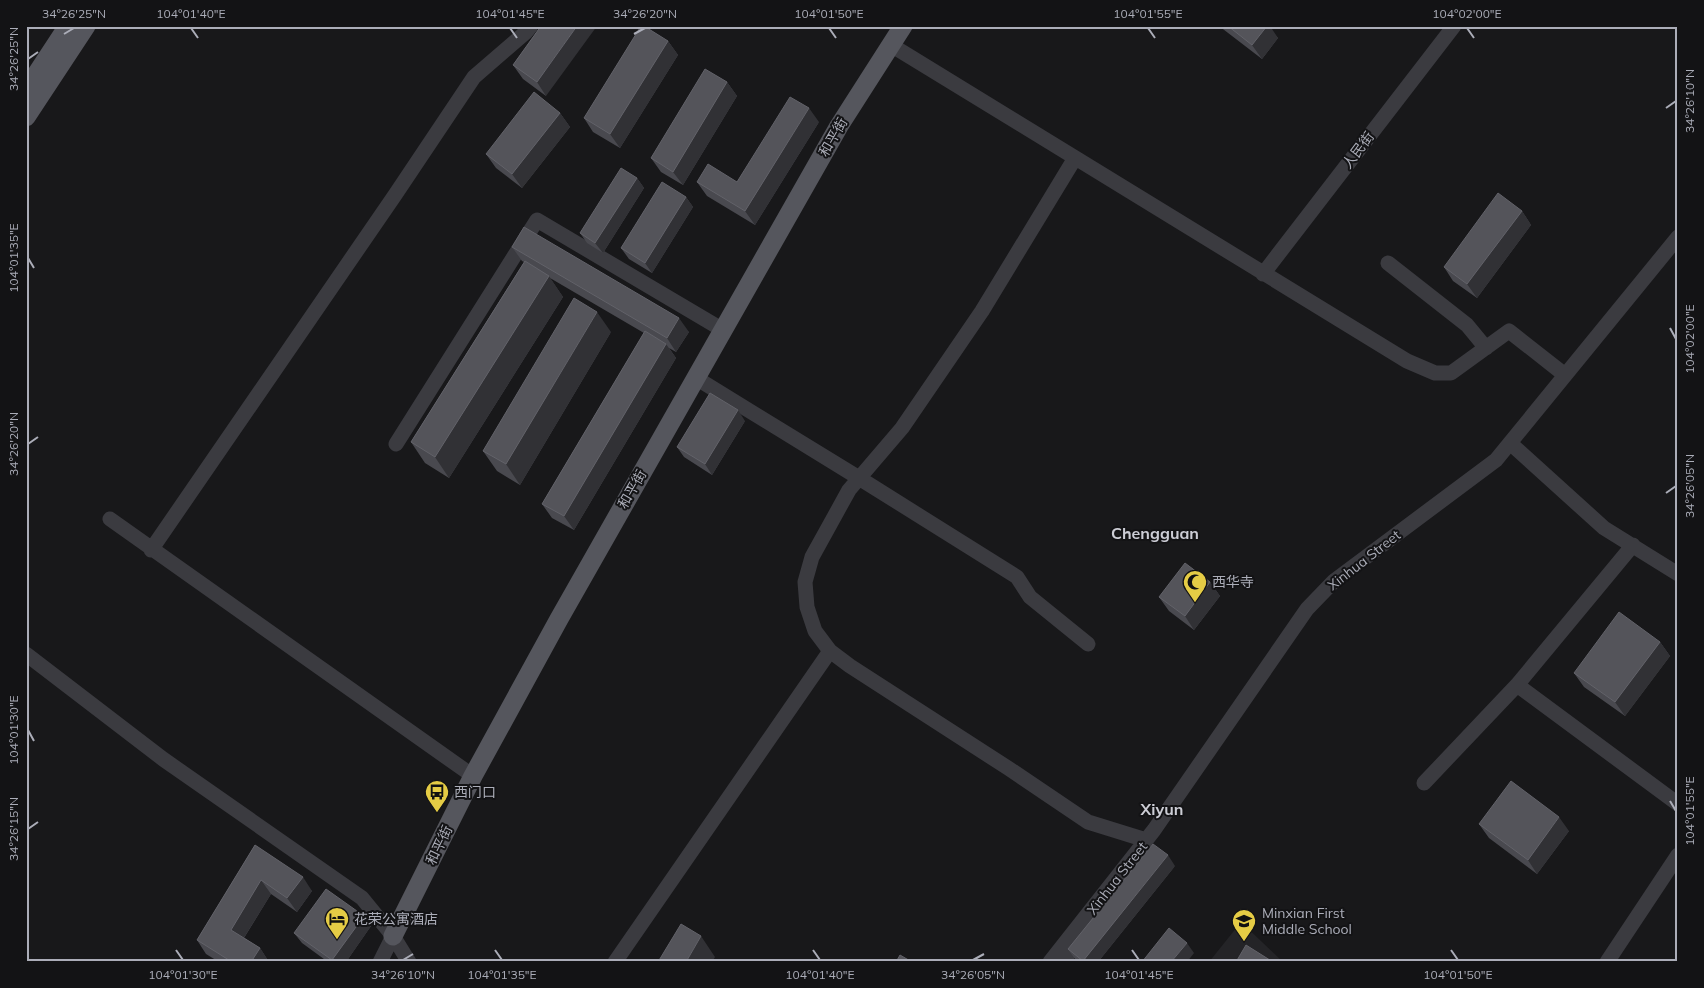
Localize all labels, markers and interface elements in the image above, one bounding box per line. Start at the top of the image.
text: 34°26'25"N [42,6,106,21]
text: 104°01'40"E [156,6,226,21]
text: 104°01'45"E [475,6,545,21]
text: 34°26'20"N [613,6,677,21]
text: 104°01'50"E [794,6,864,21]
text: 104°01'55"E [1113,6,1183,21]
text: 104°02'00"E [1432,6,1502,21]
text: 34°26'25"N [6,27,21,91]
text: 34°26'10"N [1682,69,1697,133]
street label: 和平街 [815,114,851,160]
street label: 人民街 [1338,128,1378,172]
text: 104°01'35"E [6,223,21,293]
text: 104°02'00"E [1682,304,1697,374]
text: 34°26'20"N [6,412,21,476]
text: 34°26'05"N [1682,454,1697,518]
street label: 和平街 [614,466,650,512]
district label: Chengguan [1111,523,1199,543]
street label: Xinhua Street [1324,526,1404,594]
mosque icon: 西华寺 [1182,569,1208,603]
place label: 西华寺 [1212,573,1254,591]
text: 104°01'30"E [6,695,21,765]
text: 104°01'55"E [1682,776,1697,846]
bus stop icon: 西门口 [424,779,450,813]
place label: 西门口 [454,783,496,801]
text: 34°26'15"N [6,797,21,861]
district label: Xiyun [1140,799,1183,819]
street label: 和平街 [422,822,456,868]
street label: Xinhua Street [1083,838,1151,918]
place label: Minxian First Middle School [1262,904,1352,938]
hotel icon: 花荣公寓酒店 [324,906,350,940]
school or university icon: Minxian First Middle School [1231,908,1257,942]
place label: 花荣公寓酒店 [354,910,438,928]
text: 104°01'30"E [148,967,218,982]
text: 34°26'10"N [371,967,435,982]
text: 104°01'35"E [467,967,537,982]
text: 104°01'40"E [785,967,855,982]
text: 34°26'05"N [941,967,1005,982]
text: 104°01'45"E [1104,967,1174,982]
text: 104°01'50"E [1423,967,1493,982]

